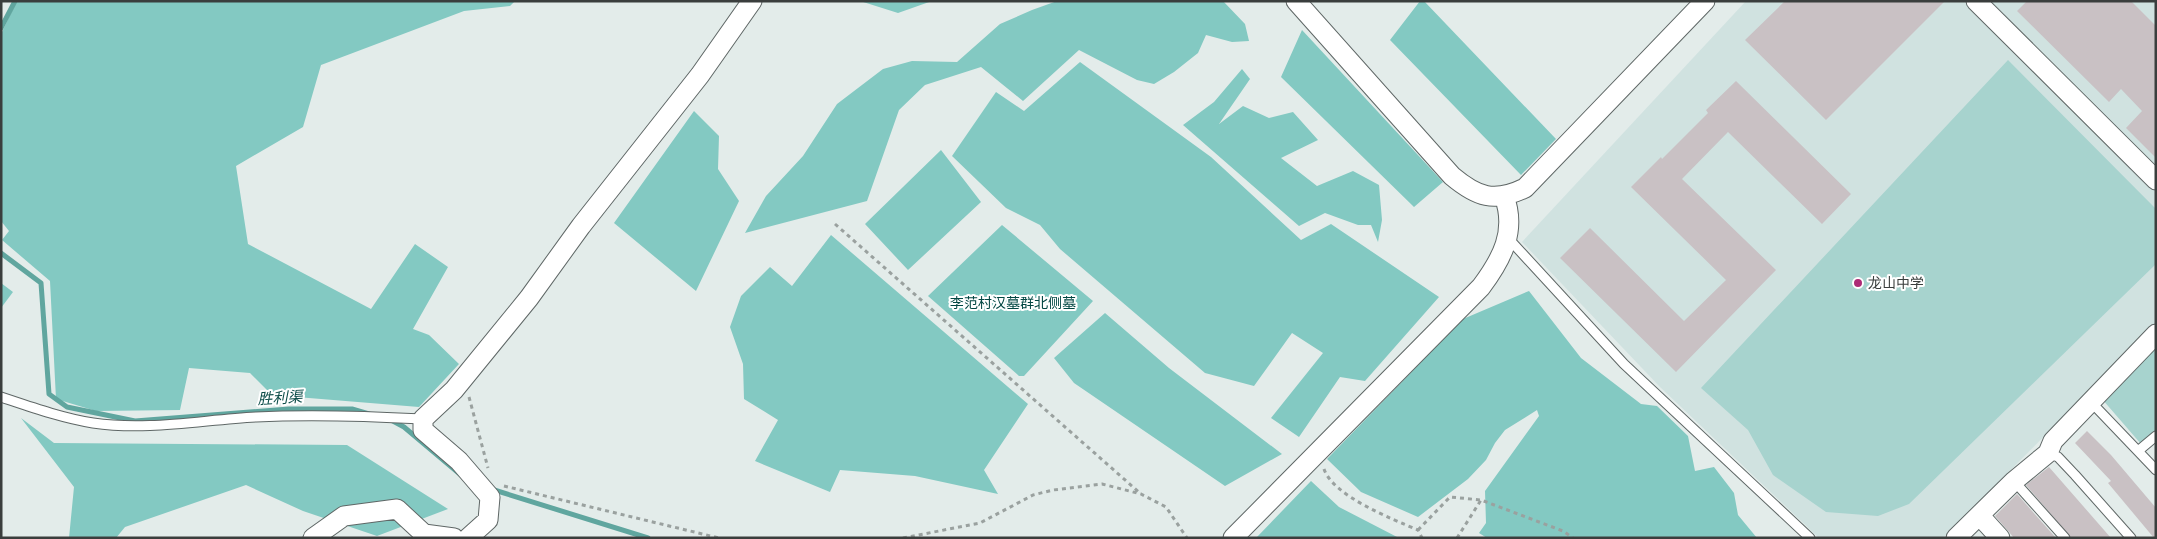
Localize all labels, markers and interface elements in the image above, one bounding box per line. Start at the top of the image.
place label: 龙山中学 [1868,275,1924,293]
marker: 龙山中学 [1852,277,1864,289]
park label: 李范村汉墓群北侧墓 [950,295,1076,313]
water label: 胜利渠 [257,389,305,410]

